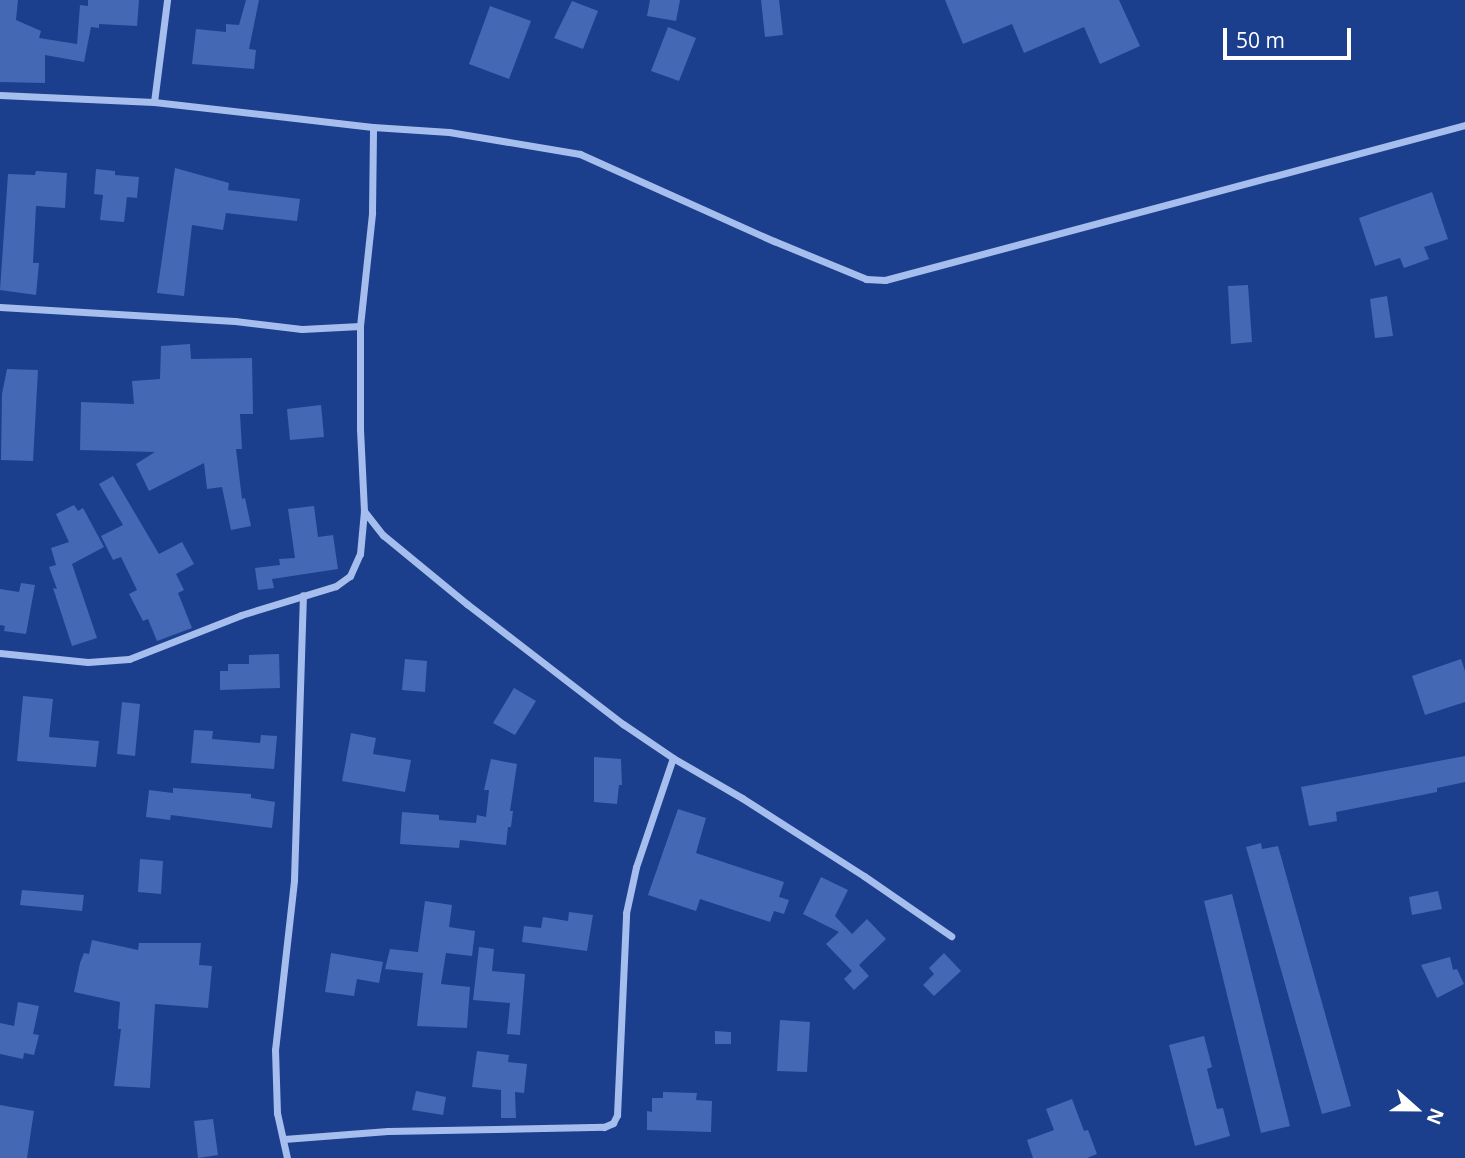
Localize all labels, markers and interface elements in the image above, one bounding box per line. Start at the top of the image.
scale bar [1227,14,1355,58]
text: 50 m [1236,26,1285,54]
north arrow [1381,1074,1451,1144]
text: N [1421,1105,1451,1128]

